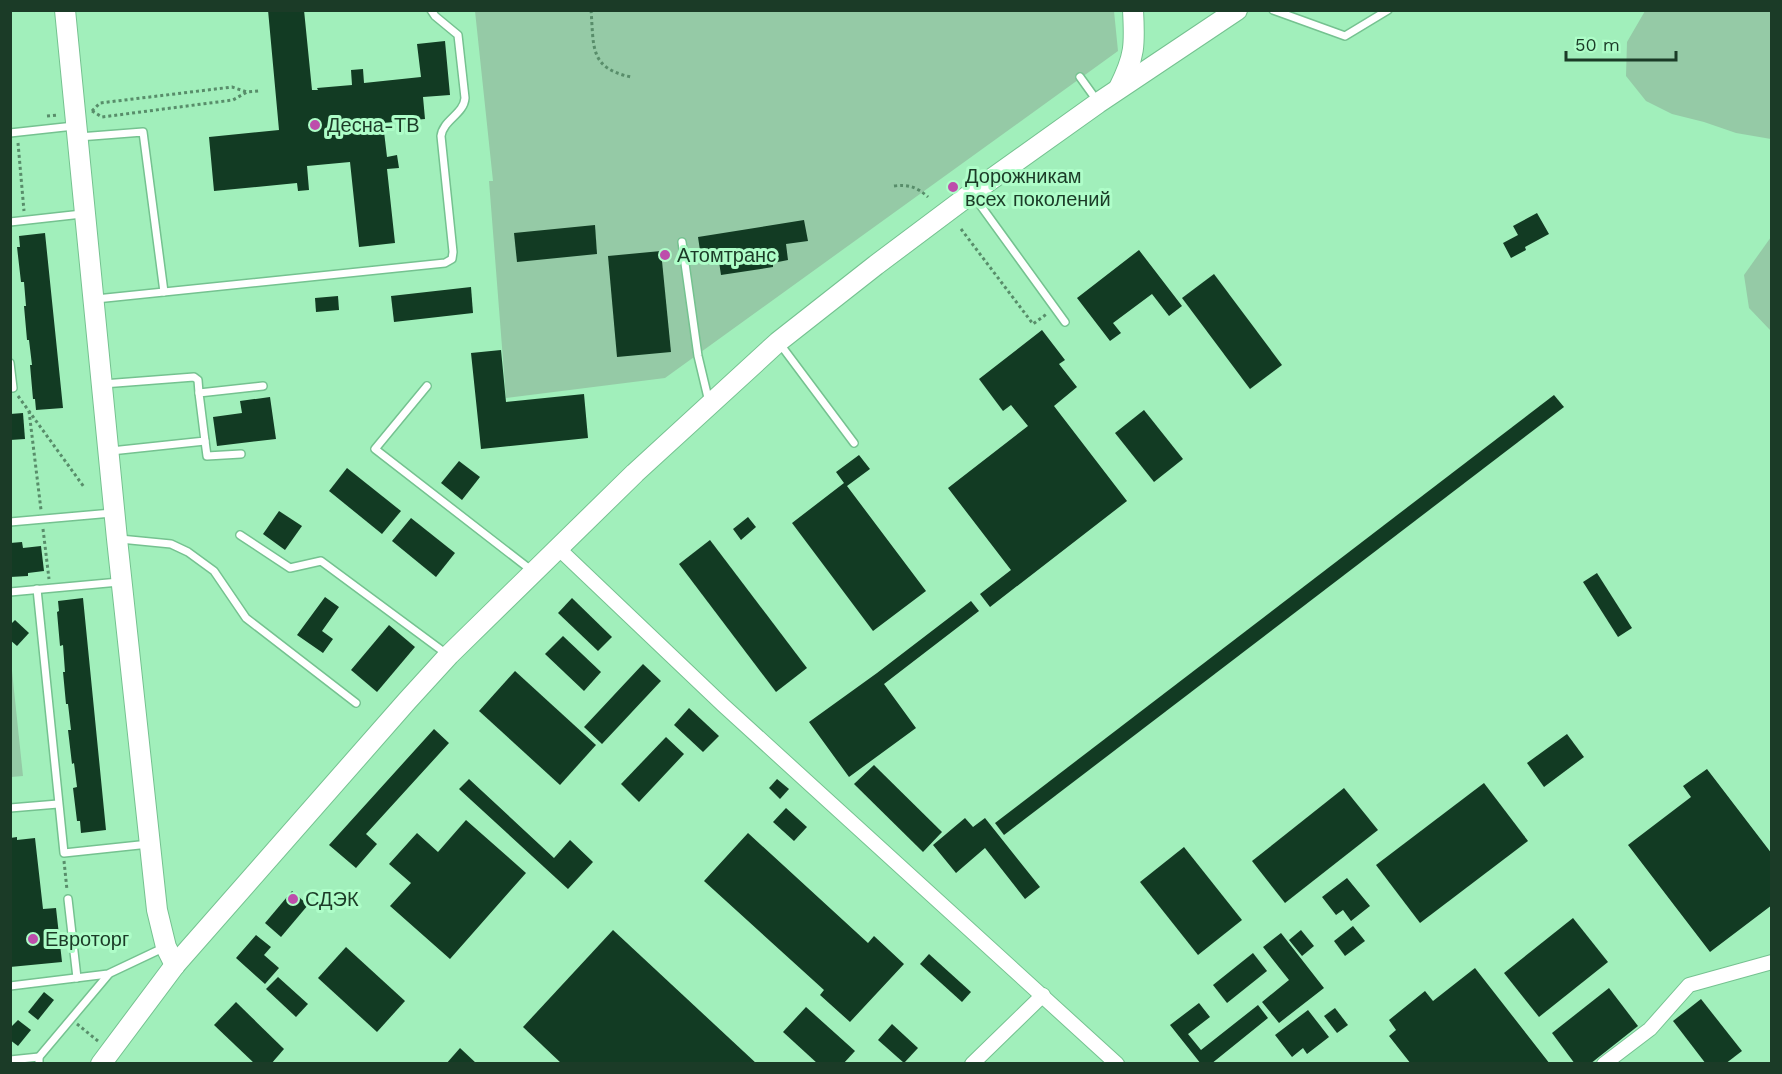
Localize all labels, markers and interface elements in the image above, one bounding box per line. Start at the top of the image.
scale bar [1566,24,1676,62]
text: 50 m [1575,34,1620,55]
place label: Десна-ТВ [327,113,420,137]
marker: Десна-ТВ [308,118,322,132]
place label: Дорожникам всех поколений [965,164,1111,211]
marker: Дорожникам всех поколений [946,180,960,194]
place label: Атомтранс [677,243,776,267]
marker: Атомтранс [658,248,672,262]
place label: СДЭК [305,887,359,911]
marker: СДЭК [286,892,300,906]
place label: Евроторг [45,927,129,951]
marker: Евроторг [26,932,40,946]

